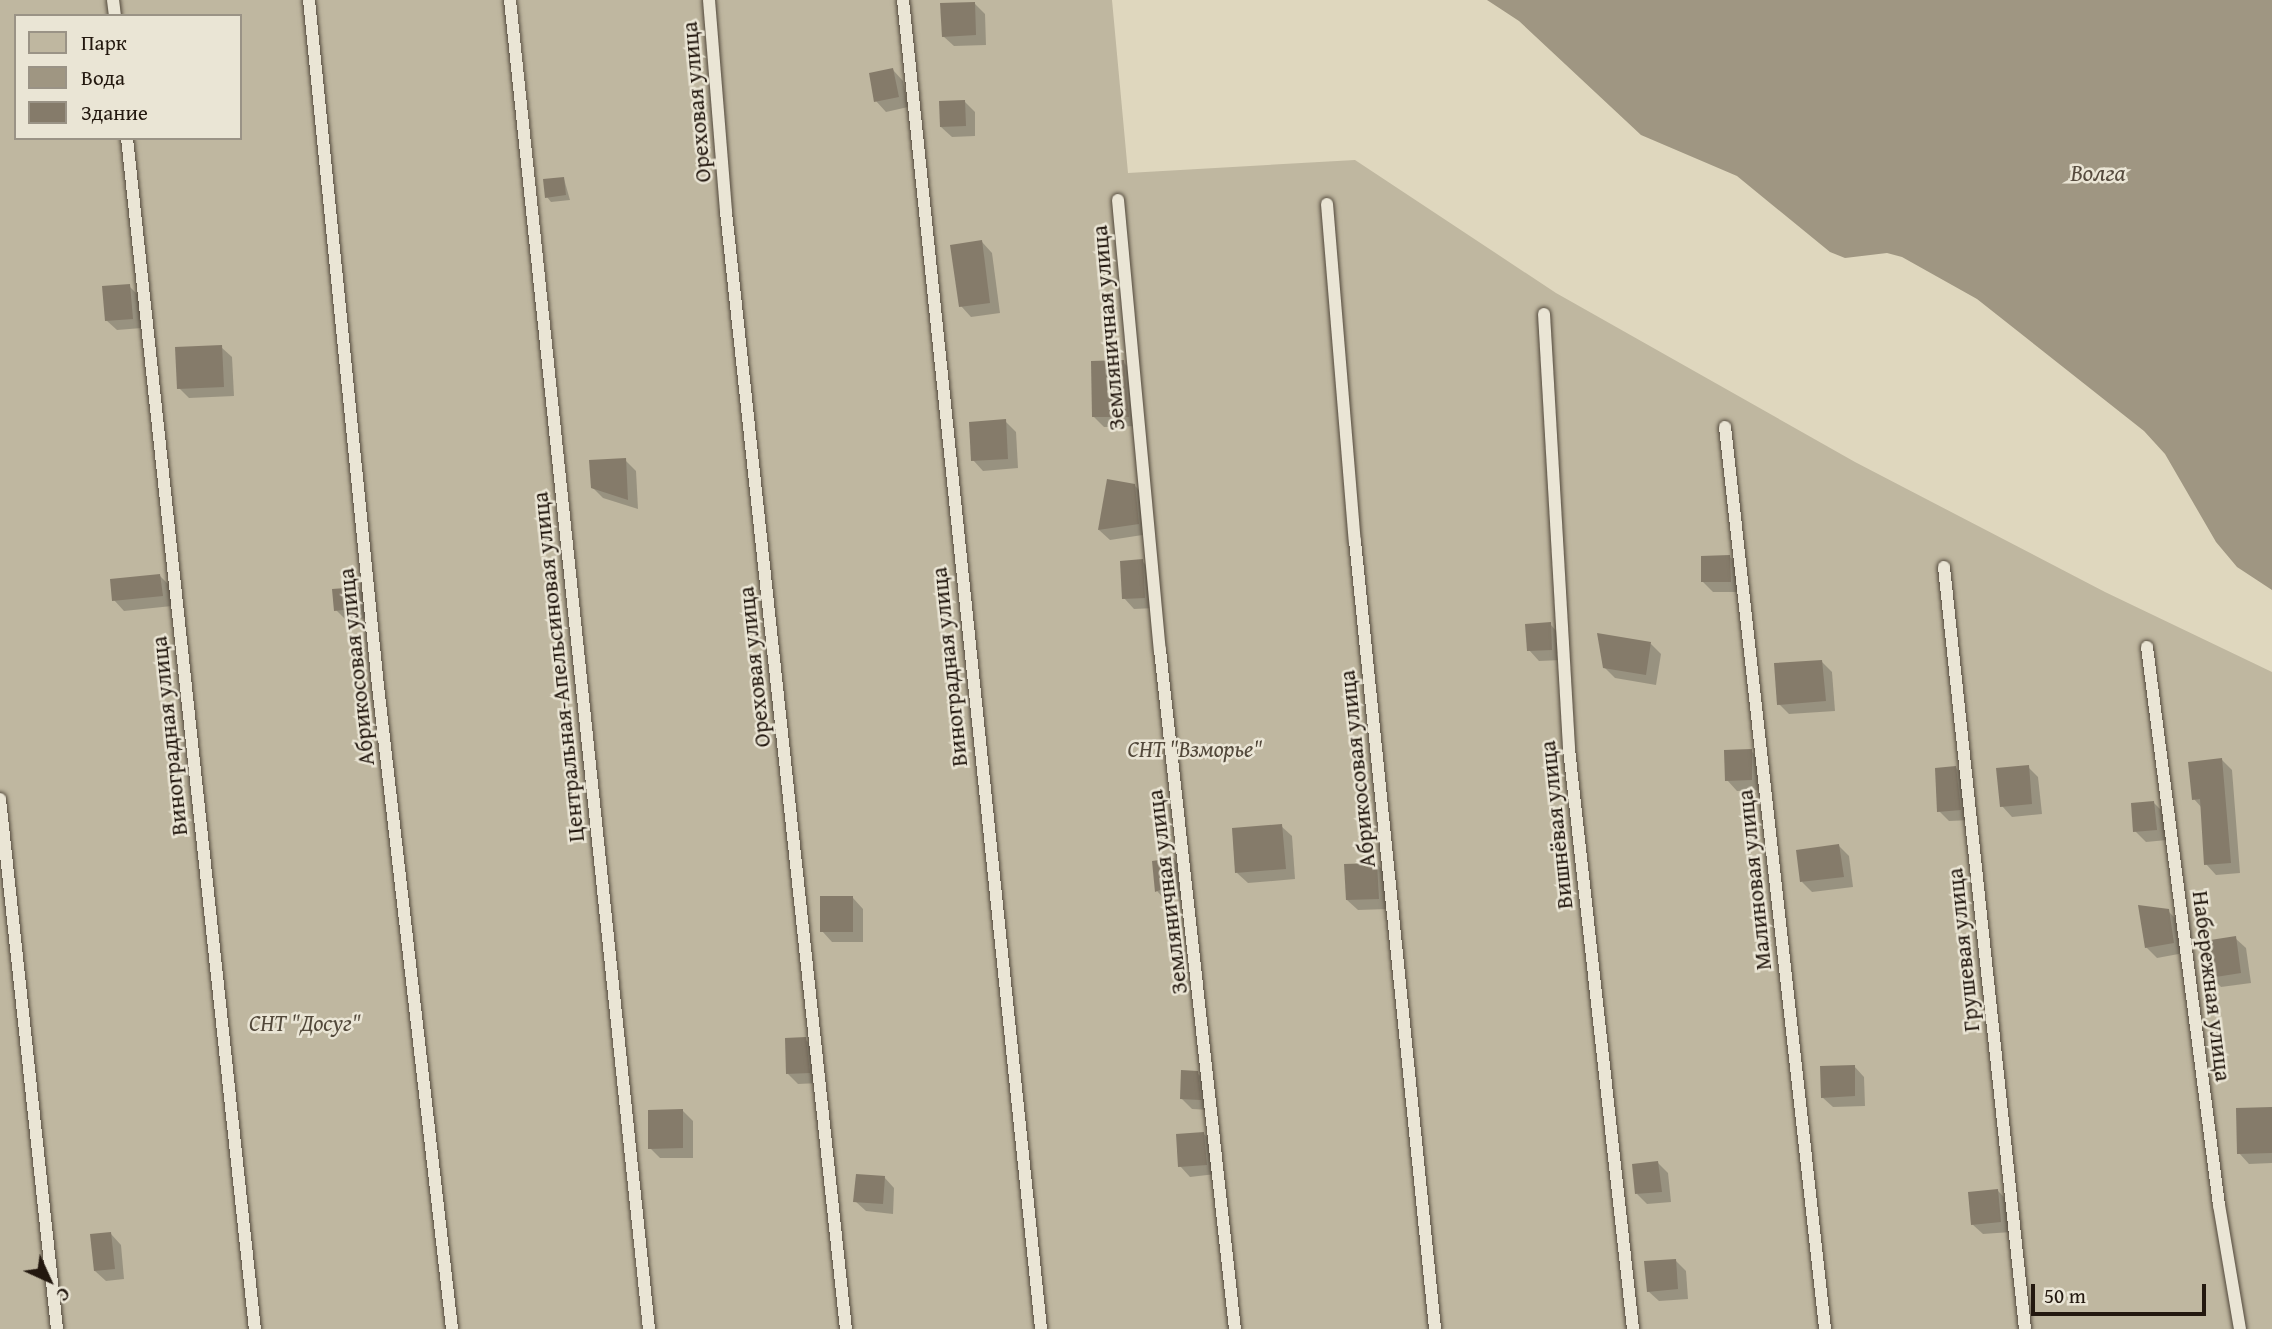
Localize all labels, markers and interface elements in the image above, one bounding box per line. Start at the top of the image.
legend [14,14,242,140]
street label: Ореховая улица [675,20,717,184]
text: Парк [81,27,127,58]
text: Вода [81,62,125,93]
text: Здание [81,97,148,128]
water label: Волга [2071,159,2125,187]
street label: Земляничная улица [1085,224,1131,432]
street label: Центральная-Апельсиновая улица [526,491,590,843]
street label: Виноградная улица [925,566,973,768]
street label: Абрикосовая улица [332,567,380,767]
street label: Ореховая улица [732,585,776,749]
street label: Виноградная улица [145,635,193,837]
street label: Абрикосовая улица [1333,669,1381,869]
park label: СНТ "Взморье" [1127,735,1263,763]
street label: Вишнёвая улица [1533,739,1579,911]
street label: Земляничная улица [1141,788,1193,996]
street label: Малиновая улица [1731,788,1777,972]
street label: Грушевая улица [1941,867,1985,1033]
street label: Набережная улица [2187,889,2237,1083]
park label: СНТ "Досуг" [249,1009,361,1037]
north arrow [14,1245,84,1315]
scale bar [2034,1270,2209,1314]
text: 50 m [2044,1280,2086,1311]
text: С [50,1281,78,1309]

